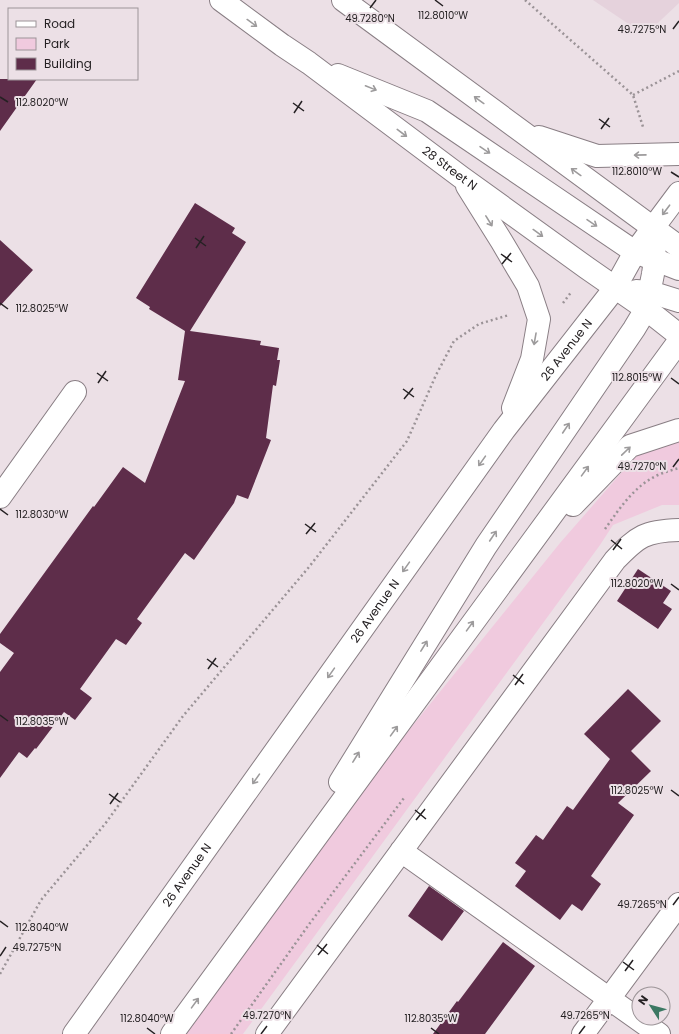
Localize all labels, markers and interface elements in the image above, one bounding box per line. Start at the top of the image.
legend [8,8,138,80]
text: 112.8010°W [418,8,468,23]
text: 49.7280°N [345,11,395,26]
text: Road [44,15,75,32]
one-way arrow [247,19,258,27]
text: 49.7275°N [618,22,666,37]
text: Park [44,35,71,52]
text: Building [44,55,92,72]
one-way arrow [365,85,377,93]
text: 112.8020°W [16,95,69,110]
one-way arrow [473,96,484,104]
one-way arrow [397,129,408,137]
street label: 28 Street N [419,142,481,194]
one-way arrow [479,146,490,154]
one-way arrow [634,151,647,159]
text: 112.8010°W [612,164,662,179]
one-way arrow [571,168,582,176]
one-way arrow [662,205,670,216]
one-way arrow [486,215,494,227]
one-way arrow [587,219,598,227]
one-way arrow [532,228,543,237]
text: 112.8025°W [16,301,69,316]
street label: 26 Avenue N [537,315,596,384]
one-way arrow [531,332,539,345]
text: 112.8015°W [612,370,662,385]
one-way arrow [562,423,570,434]
one-way arrow [621,446,631,455]
one-way arrow [478,456,486,467]
text: 49.7270°N [618,459,666,474]
one-way arrow [580,465,589,476]
text: 112.8030°W [16,507,69,522]
one-way arrow [489,530,497,541]
one-way arrow [402,562,410,573]
street label: 26 Avenue N [346,576,403,646]
text: 112.8020°W [611,576,664,591]
one-way arrow [466,621,475,632]
one-way arrow [421,640,429,652]
one-way arrow [327,667,335,678]
text: 112.8035°W [16,714,69,729]
one-way arrow [389,726,398,737]
one-way arrow [352,752,360,763]
one-way arrow [252,773,260,784]
text: 112.8025°W [611,783,664,798]
street label: 26 Avenue N [158,840,215,910]
text: 49.7265°N [617,897,667,912]
text: 112.8040°W [15,920,69,935]
text: 49.7275°N [13,940,61,955]
north arrow [631,986,671,1026]
text: N [634,992,652,1008]
one-way arrow [191,997,199,1008]
text: 49.7270°N [243,1008,291,1023]
text: 49.7265°N [560,1008,610,1023]
text: 112.8040°W [120,1011,174,1026]
text: 112.8035°W [405,1011,458,1026]

